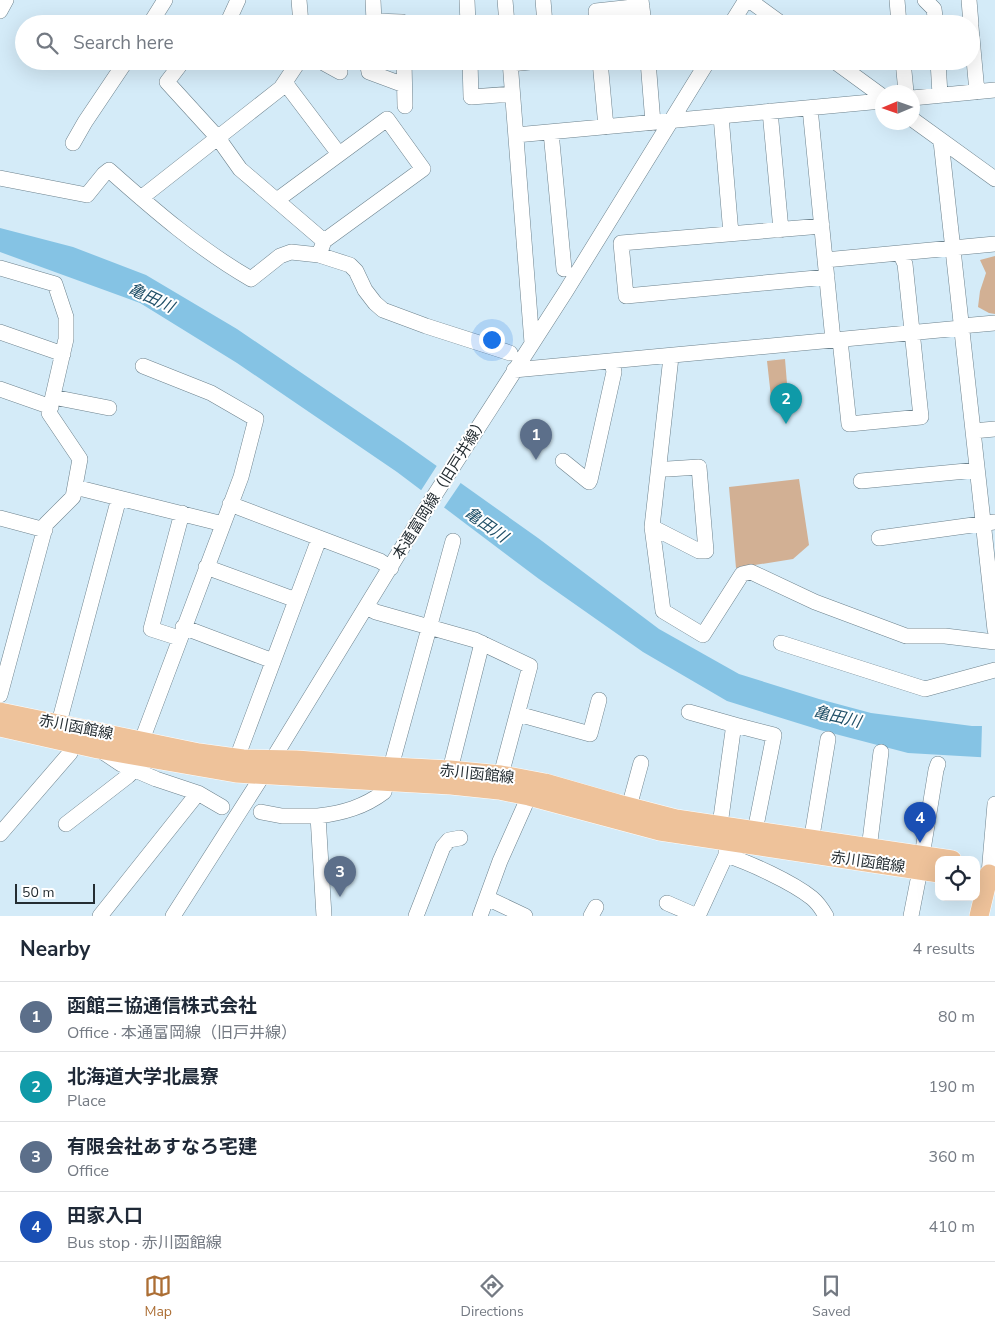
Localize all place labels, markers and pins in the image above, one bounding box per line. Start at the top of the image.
pin: 2 [770,383,802,424]
pin: 1 [520,419,552,460]
pin: 4 [904,802,936,843]
pin: 3 [324,856,356,897]

